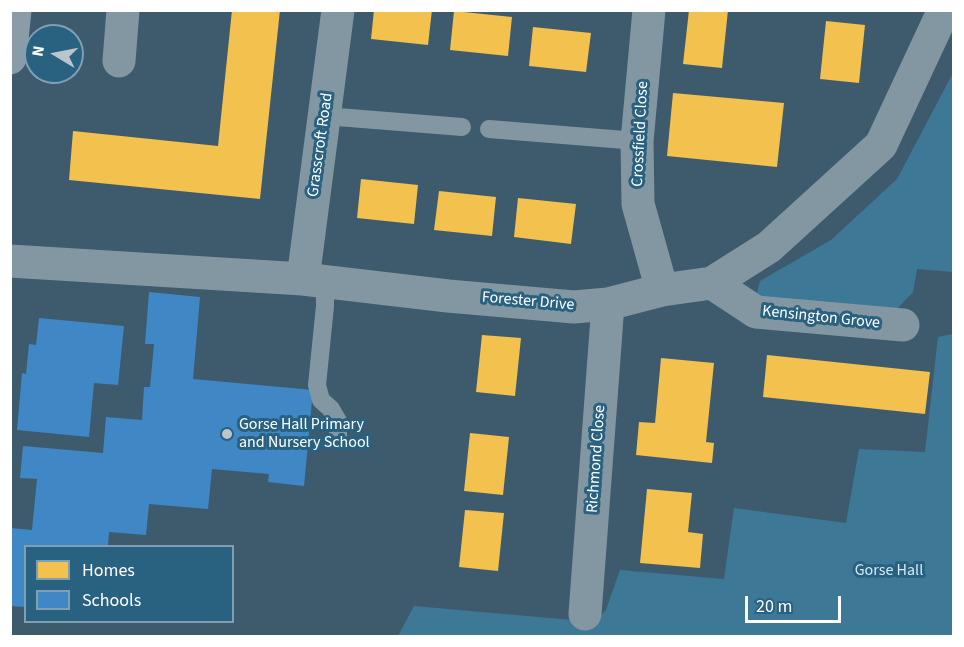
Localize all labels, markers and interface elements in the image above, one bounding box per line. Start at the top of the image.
north arrow [24,24,84,84]
text: N [26,44,50,58]
street label: Crossfield Close [629,81,653,187]
street label: Grasscroft Road [304,92,338,198]
street label: Forester Drive [481,288,575,316]
street label: Kensington Grove [761,302,881,334]
street label: Richmond Close [584,404,610,514]
place label: Gorse Hall Primary and Nursery School [239,415,370,453]
marker: Gorse Hall Primary and Nursery School [220,427,234,441]
legend [24,545,234,623]
text: Homes [82,558,135,583]
park label: Gorse Hall [855,561,923,581]
scale bar [748,584,844,622]
text: Schools [82,588,141,613]
text: 20 m [756,594,792,619]

